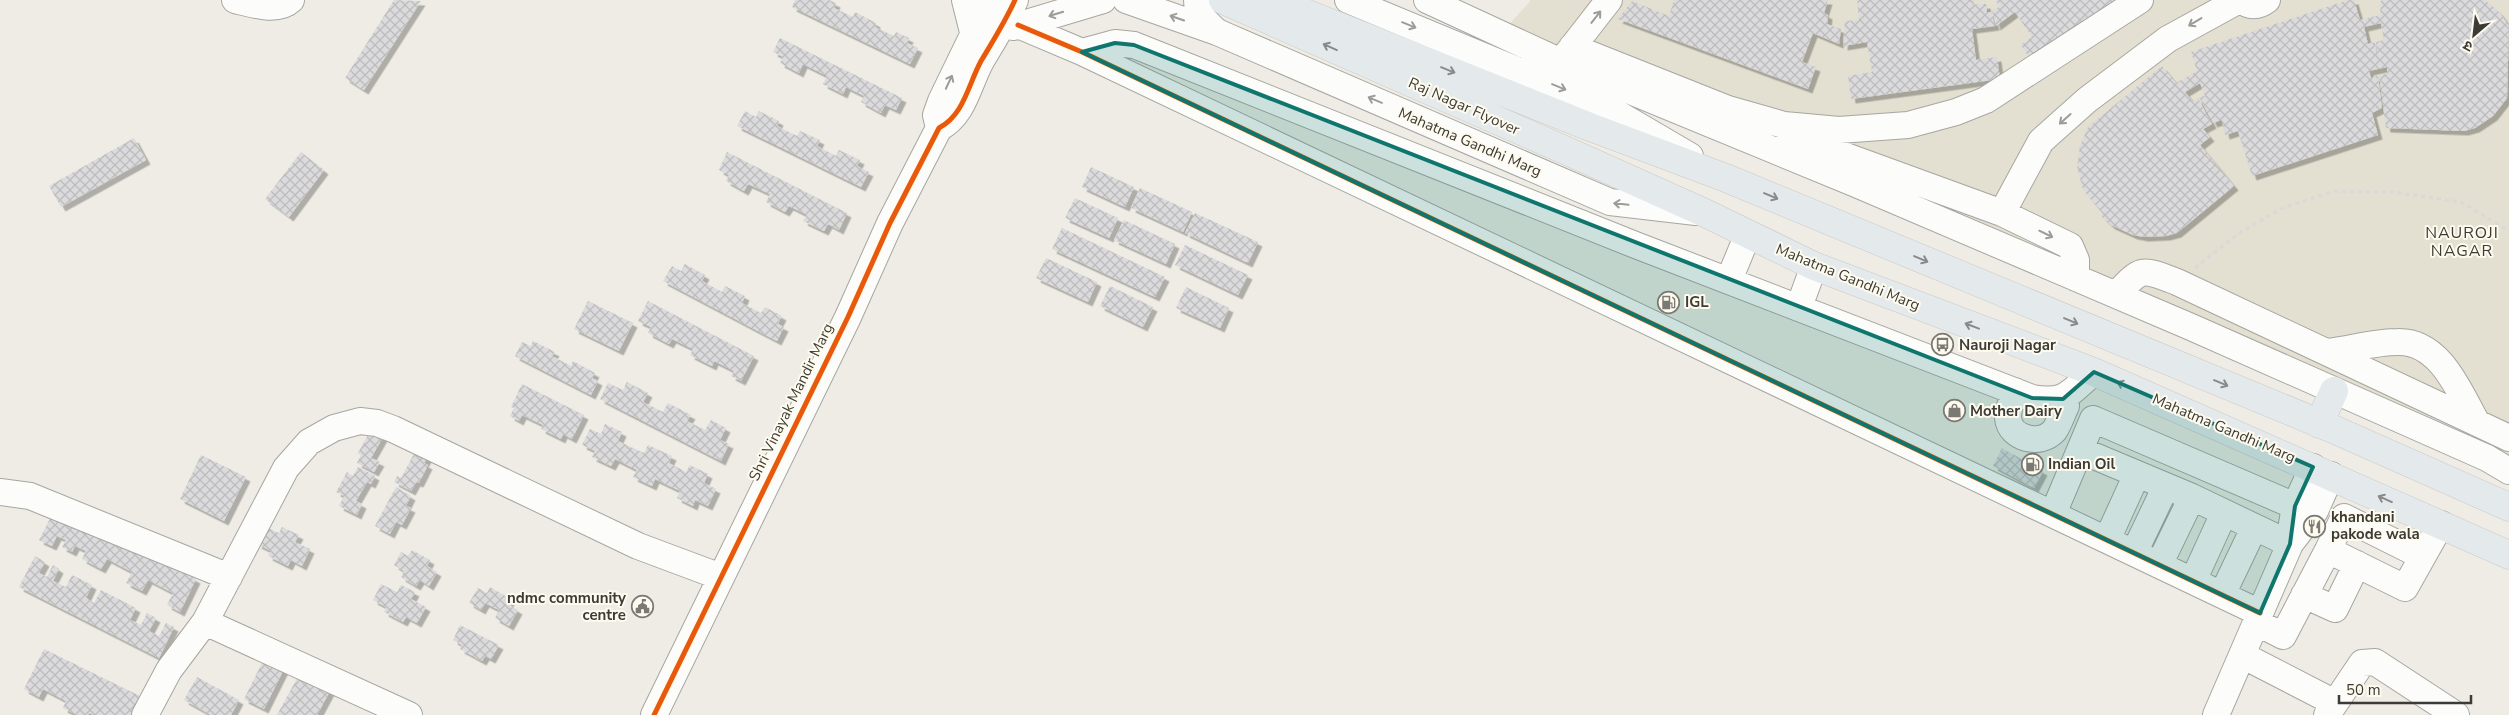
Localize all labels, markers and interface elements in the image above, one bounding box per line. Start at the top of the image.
one-way arrow [1049,9,1065,19]
one-way arrow [1591,10,1601,24]
north arrow [2449,10,2499,60]
one-way arrow [1169,13,1185,22]
one-way arrow [2189,18,2203,28]
one-way arrow [1401,21,1416,31]
text: उ [2459,35,2476,56]
one-way arrow [1323,42,1338,52]
one-way arrow [1441,67,1456,76]
street label: Raj Nagar Flyover [1405,73,1523,140]
one-way arrow [945,75,955,90]
one-way arrow [1551,83,1566,93]
one-way arrow [1368,95,1383,105]
street label: Mahatma Gandhi Marg [1395,103,1545,181]
one-way arrow [2059,114,2072,125]
one-way arrow [1763,192,1778,202]
one-way arrow [1614,199,1630,209]
district label: NAUROJI NAGAR [2425,222,2499,262]
one-way arrow [2038,229,2053,239]
street label: Mahatma Gandhi Marg [1773,239,1923,315]
one-way arrow [1913,254,1928,264]
fuel station icon: IGL [1657,290,1681,314]
place label: IGL [1685,292,1709,312]
one-way arrow [2063,317,2078,326]
street label: Shri Vinayak Mandir Marg [744,320,838,484]
one-way arrow [1965,321,1980,330]
bus stop icon: Nauroji Nagar [1931,333,1955,357]
place label: Nauroji Nagar [1959,335,2056,355]
one-way arrow [2213,379,2228,388]
one-way arrow [2116,380,2132,389]
street label: Mahatma Gandhi Marg [2149,389,2299,467]
shop icon: Mother Dairy [1942,399,1966,423]
place label: Mother Dairy [1970,401,2062,421]
fuel station icon: Indian Oil [2020,452,2044,476]
place label: Indian Oil [2048,454,2115,474]
one-way arrow [2378,494,2393,504]
place label: khandani pakode wala [2331,507,2420,544]
restaurant icon: khandani pakode wala [2303,514,2327,538]
place label: ndmc community centre [507,588,626,625]
public building icon: ndmc community centre [630,595,654,619]
scale bar [2339,672,2472,704]
text: 50 m [2346,680,2381,700]

